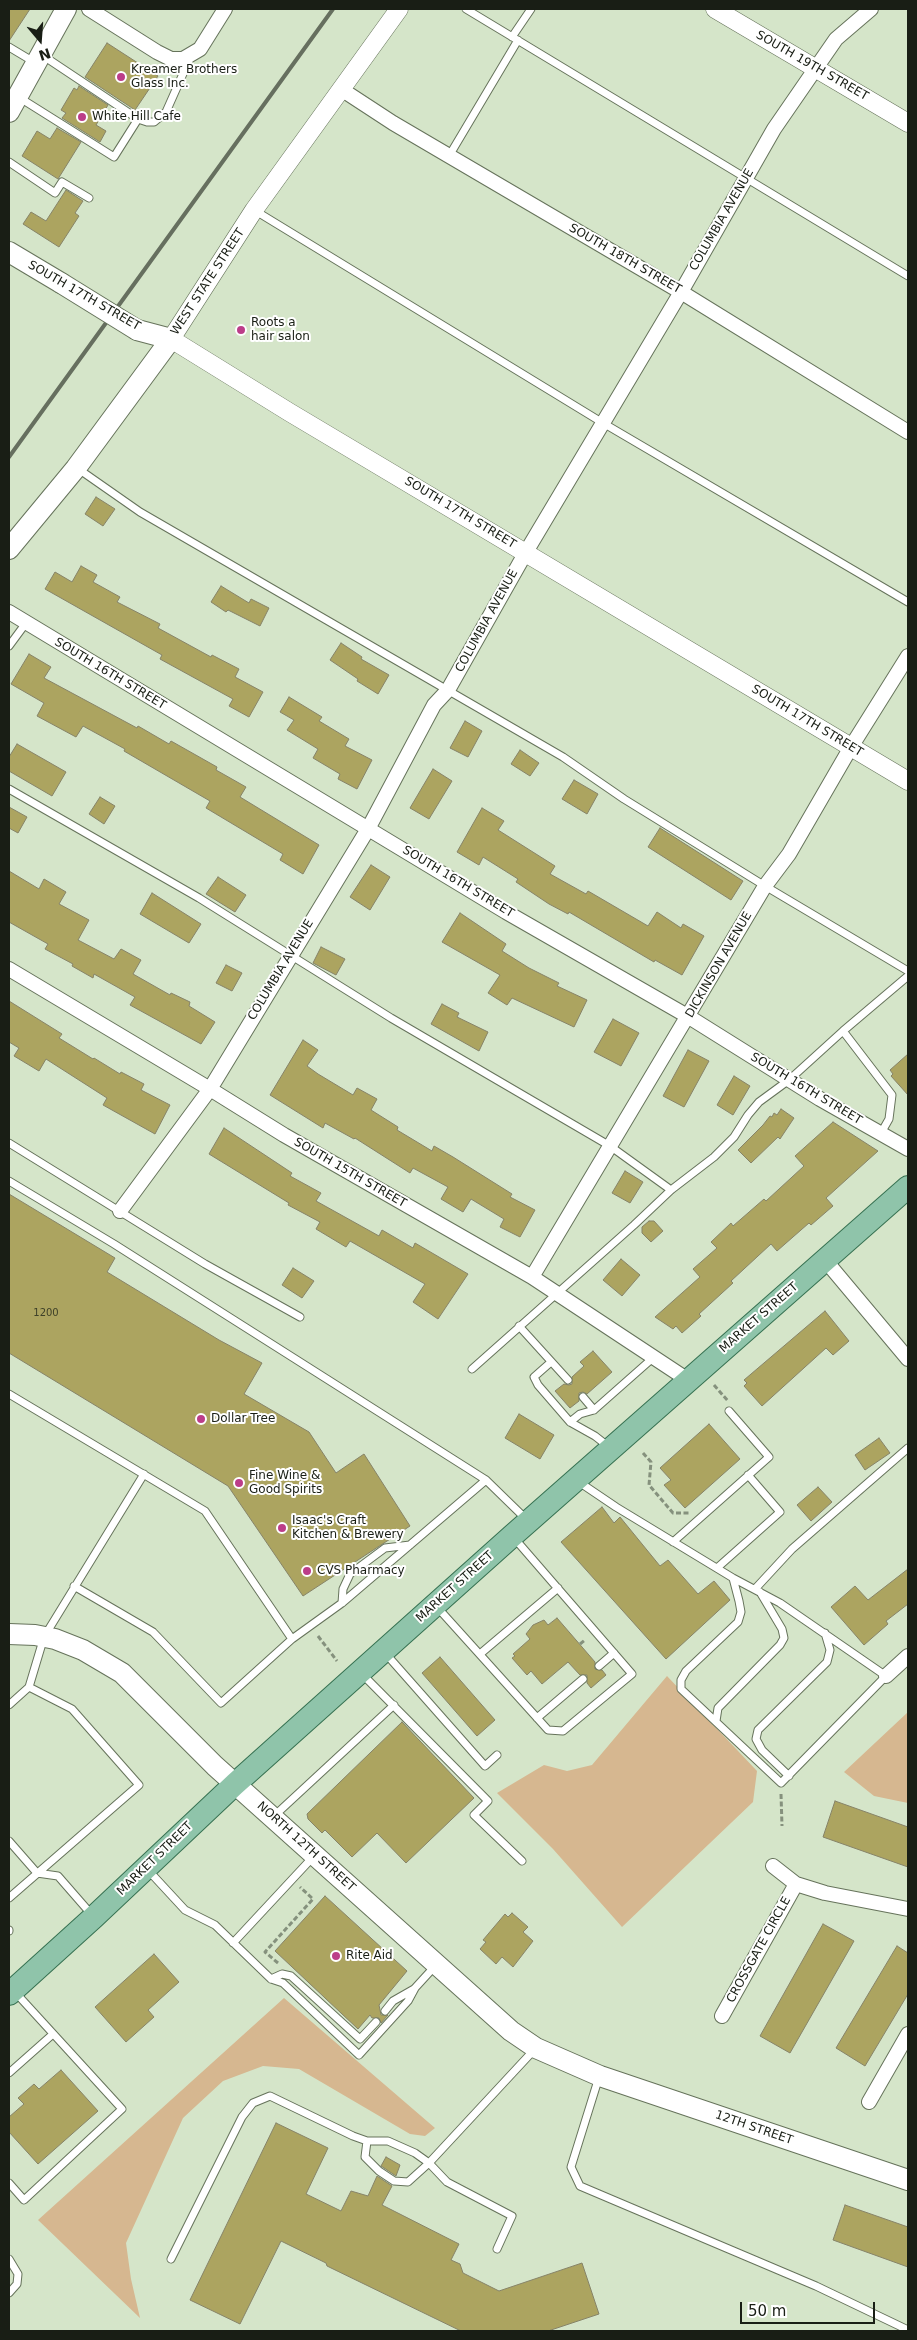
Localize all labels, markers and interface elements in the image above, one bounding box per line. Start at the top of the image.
north arrow [15,15,65,65]
street label: SOUTH 19TH STREET [753,28,871,104]
text: N [37,45,53,64]
place label: Kreamer Brothers Glass Inc. [131,63,237,91]
marker: Kreamer Brothers Glass Inc. [115,71,127,83]
place label: White Hill Cafe [92,110,181,124]
marker: White Hill Cafe [76,111,88,123]
street label: COLUMBIA AVENUE [687,166,757,274]
street label: SOUTH 18TH STREET [566,221,684,297]
street label: WEST STATE STREET [168,226,248,338]
street label: SOUTH 17TH STREET [25,258,143,334]
place label: Roots a hair salon [251,316,310,344]
marker: Roots a hair salon [235,324,247,336]
street label: SOUTH 17TH STREET [402,474,518,552]
street label: COLUMBIA AVENUE [453,567,521,675]
street label: SOUTH 16TH STREET [52,635,168,713]
street label: SOUTH 17TH STREET [749,682,865,760]
street label: SOUTH 16TH STREET [400,843,516,921]
street label: DICKINSON AVENUE [683,909,755,1021]
street label: COLUMBIA AVENUE [245,917,317,1023]
street label: SOUTH 16TH STREET [748,1050,864,1128]
street label: SOUTH 15TH STREET [291,1135,409,1211]
street label: MARKET STREET [717,1280,801,1356]
house number: 1200 [33,1307,59,1319]
place label: Dollar Tree [211,1412,275,1426]
marker: Dollar Tree [195,1413,207,1425]
place label: Fine Wine & Good Spirits [249,1469,322,1497]
marker: Fine Wine & Good Spirits [233,1477,245,1489]
place label: Isaac's Craft Kitchen & Brewery [292,1514,404,1542]
marker: Isaac's Craft Kitchen & Brewery [276,1522,288,1534]
street label: MARKET STREET [413,1548,497,1626]
place label: CVS Pharmacy [317,1564,405,1578]
marker: CVS Pharmacy [301,1565,313,1577]
street label: NORTH 12TH STREET [254,1799,358,1895]
street label: MARKET STREET [114,1819,196,1899]
street label: CROSSGATE CIRCLE [724,1894,794,2006]
place label: Rite Aid [346,1949,393,1963]
marker: Rite Aid [330,1950,342,1962]
street label: 12TH STREET [713,2108,795,2148]
scale bar [742,2292,877,2324]
text: 50 m [748,2302,786,2320]

